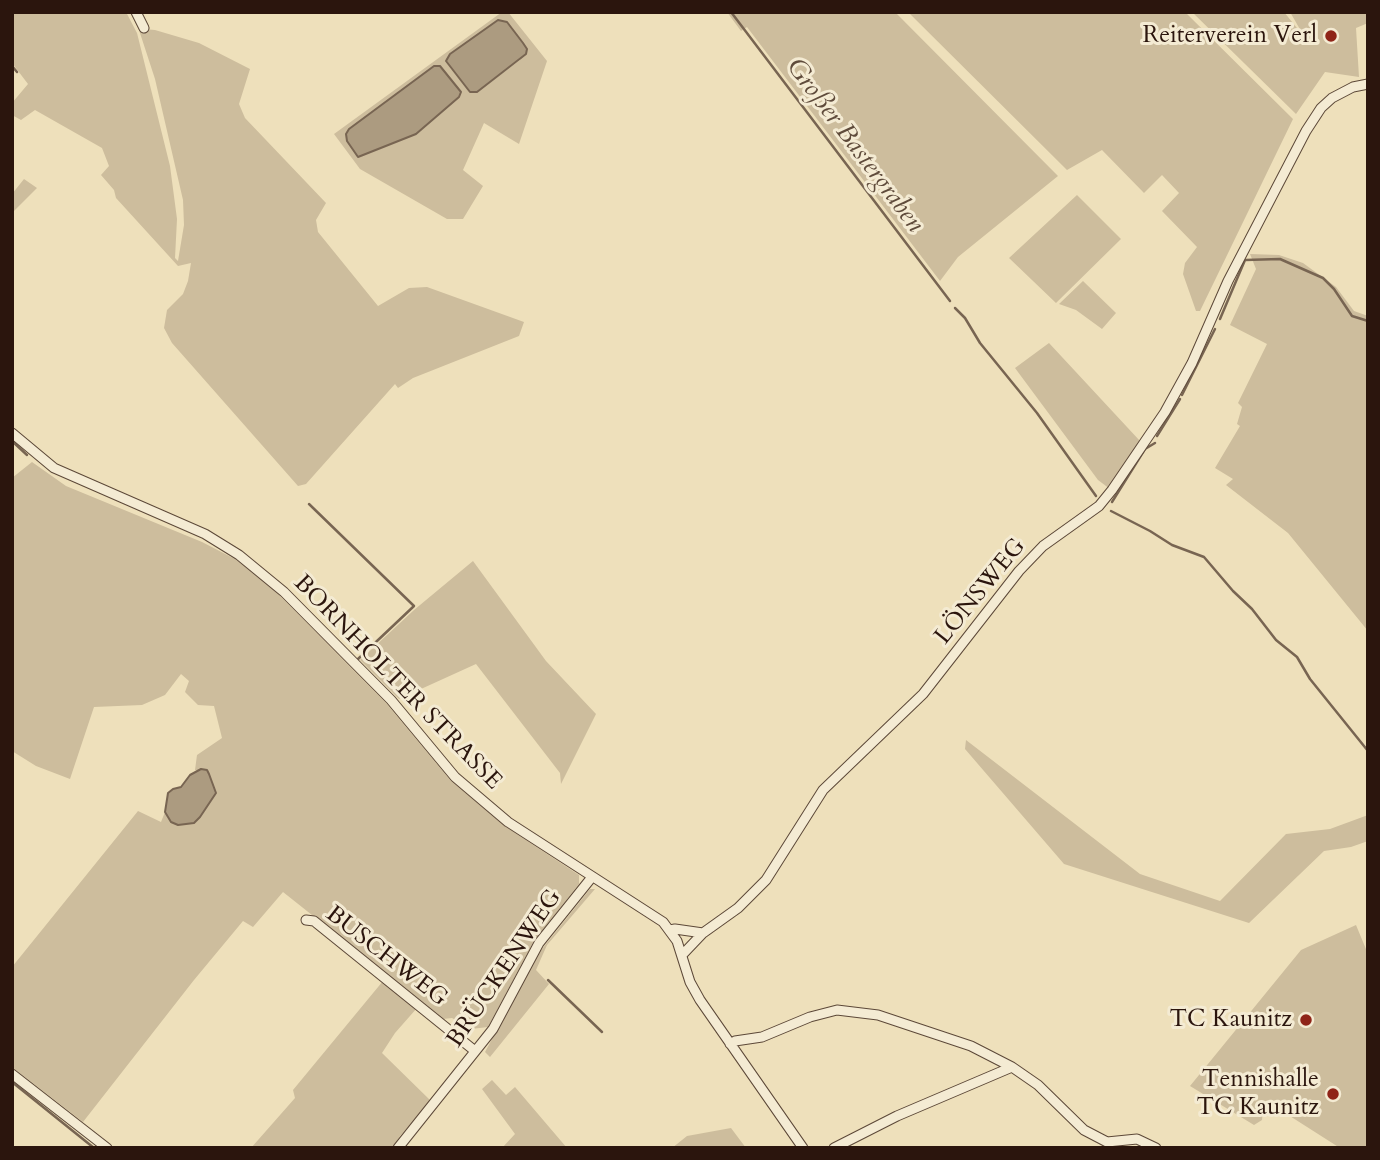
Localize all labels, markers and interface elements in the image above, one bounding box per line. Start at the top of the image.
place label: Reiterverein Verl [1143,22,1317,50]
marker: Reiterverein Verl [1323,28,1339,44]
water label: Großer Bastergraben [778,53,930,239]
street label: LÖNSWEG [930,533,1032,651]
street label: BORNHOLTER STRASSE [287,570,507,796]
street label: BRÜCKENWEG [442,885,568,1053]
street label: BUSCHWEG [319,901,453,1013]
place label: TC Kaunitz [1170,1006,1292,1034]
marker: TC Kaunitz [1298,1012,1314,1028]
place label: Tennishalle TC Kaunitz [1197,1066,1319,1122]
marker: Tennishalle TC Kaunitz [1325,1086,1341,1102]

